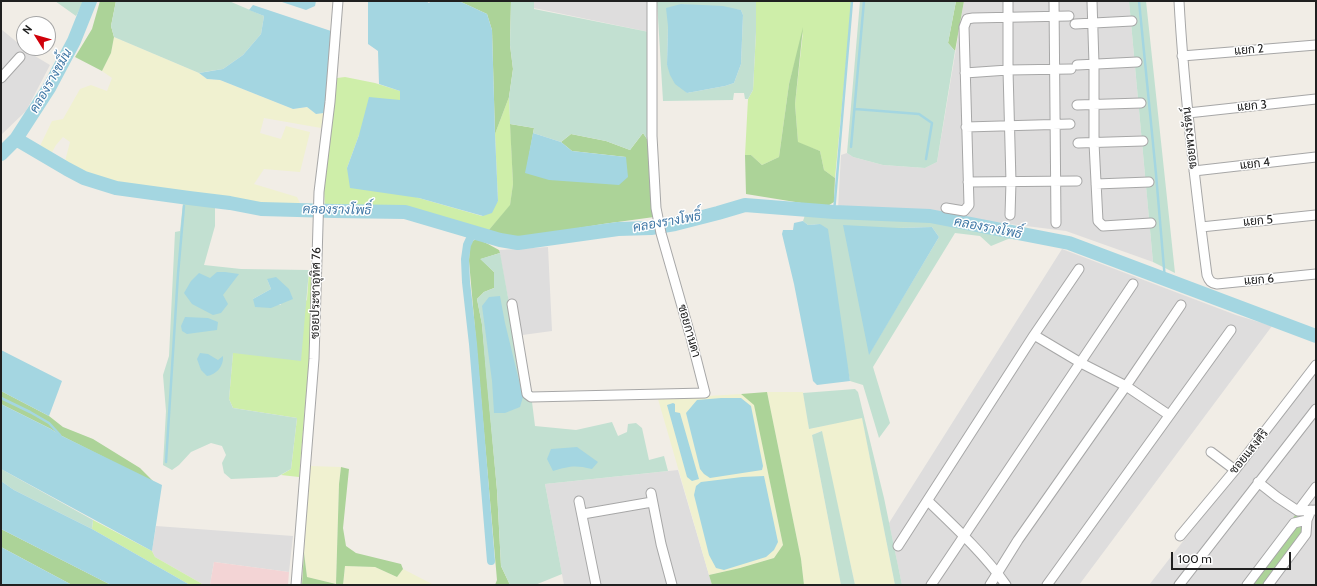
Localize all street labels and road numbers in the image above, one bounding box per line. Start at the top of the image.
street label: แยก 2 [1234,42,1264,58]
street label: แยก 3 [1236,97,1268,115]
street label: ซอยพวงรัตน์ [1180,106,1200,170]
street label: แยก 4 [1239,155,1271,173]
street label: แยก 5 [1242,212,1274,230]
street label: ซอยประชาอุทิศ 76 [308,247,324,339]
street label: แยก 6 [1243,272,1275,288]
street label: ซอยกานดา [675,303,703,359]
street label: ซอยแสงศิริ [1227,427,1271,477]

